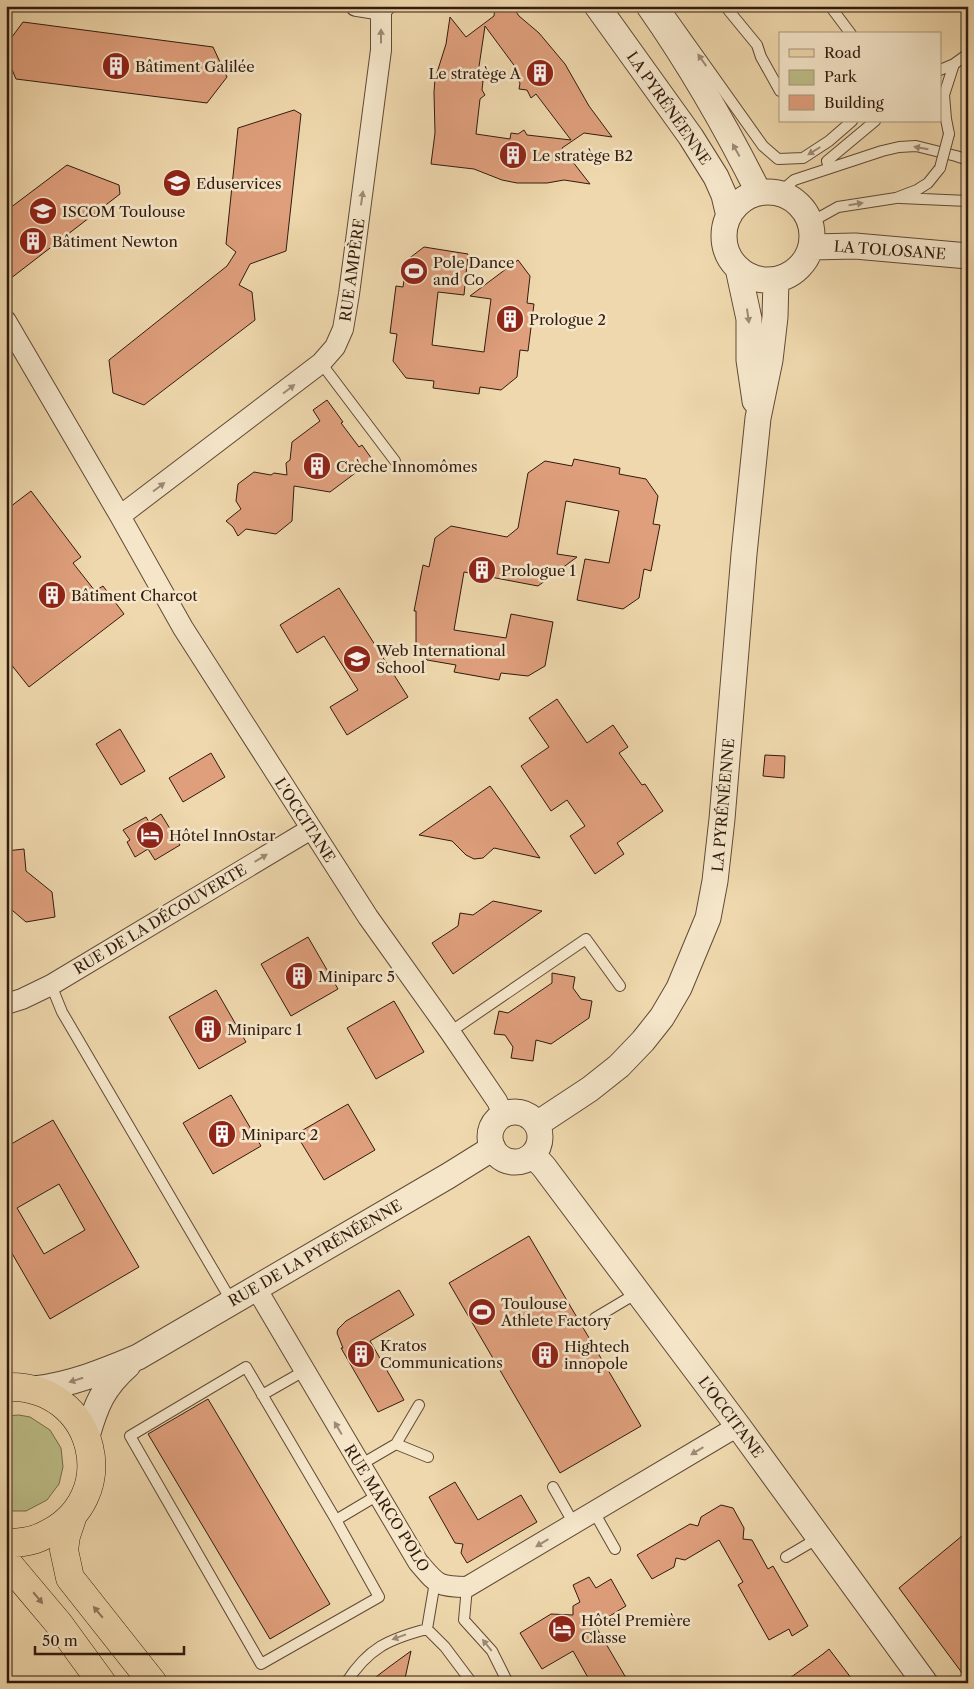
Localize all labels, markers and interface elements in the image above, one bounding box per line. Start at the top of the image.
one-way arrow [377,28,385,44]
legend [779,32,942,122]
text: Road [824,43,861,62]
street label: LA PYRÉNÉENNE [623,48,715,168]
building icon: Bâtiment Galilée [101,51,131,81]
one-way arrow [697,53,707,67]
place label: Bâtiment Galilée [135,57,255,76]
building icon: Le stratège A [525,58,555,88]
place label: Le stratège A [428,64,522,83]
text: Park [824,67,858,86]
text: Building [824,93,884,112]
building icon: Le stratège B2 [498,140,528,170]
one-way arrow [732,143,741,156]
one-way arrow [912,143,928,151]
place label: Le stratège B2 [532,146,633,165]
one-way arrow [807,146,820,156]
school or university icon: Eduservices [162,168,192,198]
place label: Eduservices [196,174,281,193]
one-way arrow [358,189,366,205]
school or university icon: ISCOM Toulouse [28,196,58,226]
one-way arrow [848,200,864,208]
place label: ISCOM Toulouse [62,202,185,221]
street label: RUE AMPÈRE [335,217,369,323]
building icon: Bâtiment Newton [18,226,48,256]
place label: Bâtiment Newton [52,232,178,251]
street label: LA TOLOSANE [833,237,947,263]
place label: Pole Dance and Co [433,253,514,289]
sports icon: Pole Dance and Co [399,256,429,286]
building icon: Prologue 2 [495,304,525,334]
one-way arrow [744,308,752,324]
place label: Prologue 2 [529,310,606,329]
one-way arrow [282,383,295,394]
building icon: Crèche Innomômes [302,451,332,481]
place label: Crèche Innomômes [336,457,477,476]
one-way arrow [152,482,166,492]
building icon: Prologue 1 [467,555,497,585]
place label: Prologue 1 [501,561,576,580]
building icon: Bâtiment Charcot [37,580,67,610]
place label: Bâtiment Charcot [71,586,198,605]
place label: Web International School [375,641,506,677]
school or university icon: Web International School [342,644,372,674]
street label: LA PYRÉNÉENNE [708,737,738,873]
street label: L'OCCITANE [271,774,339,866]
hotel icon: Hôtel InnOstar [135,820,165,850]
place label: Hôtel InnOstar [169,826,276,845]
one-way arrow [254,854,267,863]
street label: RUE DE LA DÉCOUVERTE [70,860,250,978]
building icon: Miniparc 5 [284,961,314,991]
place label: Miniparc 5 [318,967,395,986]
building icon: Miniparc 1 [193,1014,223,1044]
place label: Miniparc 1 [227,1020,303,1039]
building icon: Miniparc 2 [207,1119,237,1149]
place label: Miniparc 2 [241,1125,318,1144]
street label: RUE DE LA PYRÉNÉENNE [225,1195,405,1311]
place label: Toulouse Athlete Factory [500,1294,612,1330]
sports icon: Toulouse Athlete Factory [467,1297,497,1327]
place label: Kratos Communications [380,1336,503,1372]
place label: Hightech innopole [564,1337,630,1373]
building icon: Kratos Communications [346,1339,376,1369]
building icon: Hightech innopole [530,1340,560,1370]
street label: L'OCCITANE [694,1373,768,1461]
one-way arrow [68,1377,83,1385]
one-way arrow [333,1421,342,1434]
street label: RUE MARCO POLO [340,1441,434,1575]
one-way arrow [690,1446,703,1455]
one-way arrow [535,1538,548,1547]
one-way arrow [32,1591,43,1604]
one-way arrow [92,1606,103,1619]
place label: Hôtel Première Classe [581,1611,691,1647]
hotel icon: Hôtel Première Classe [547,1614,577,1644]
scale bar [35,1624,184,1656]
text: 50 m [42,1631,78,1650]
one-way arrow [392,1634,407,1641]
one-way arrow [481,1639,492,1652]

